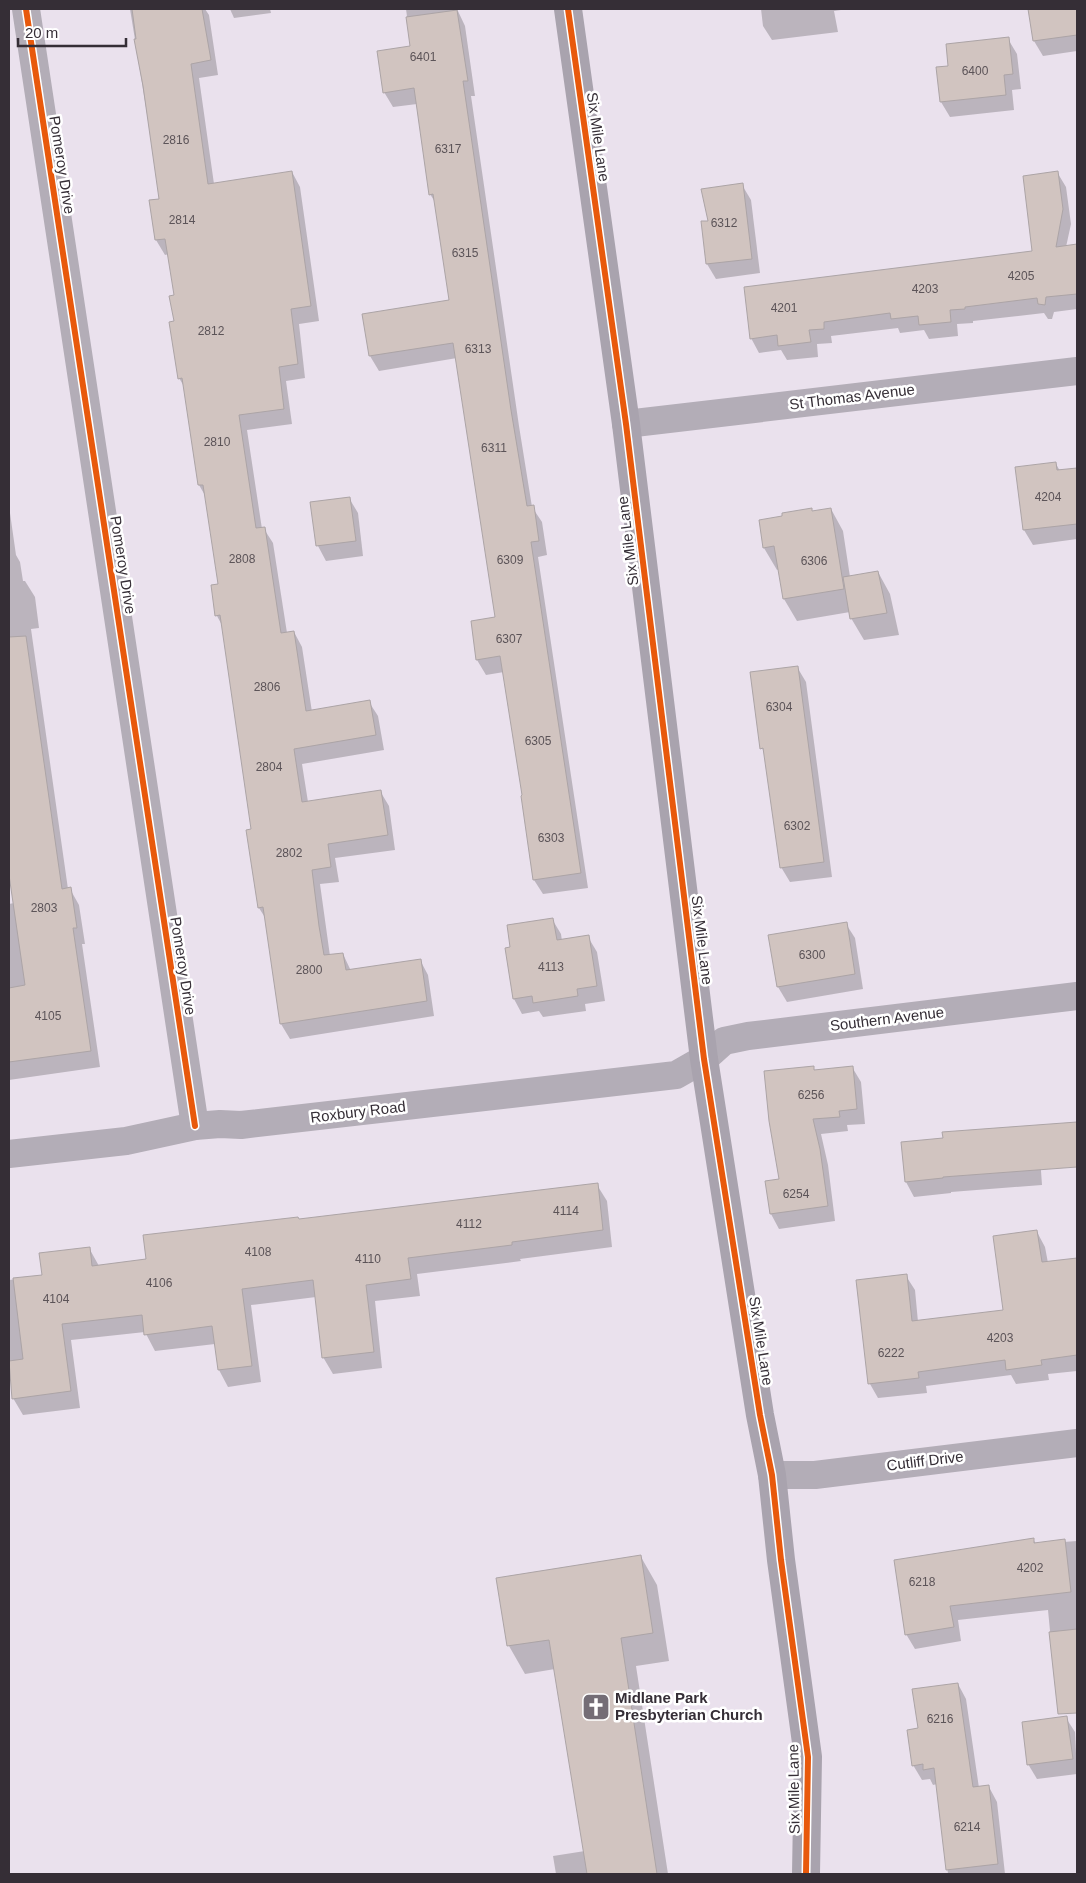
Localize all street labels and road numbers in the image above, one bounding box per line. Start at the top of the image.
street label: Six Mile Lane [584,91,613,183]
street label: Pomeroy Drive [46,115,79,215]
street label: St Thomas Avenue [788,380,916,413]
street label: Six Mile Lane [614,495,641,587]
street label: Pomeroy Drive [107,515,140,615]
street label: Six Mile Lane [689,894,716,986]
street label: Pomeroy Drive [167,916,200,1016]
street label: Southern Avenue [829,1003,945,1034]
street label: Roxbury Road [309,1097,407,1126]
street label: Six Mile Lane [746,1295,777,1387]
street label: Cutliff Drive [886,1447,964,1474]
street label: Six Mile Lane [784,1744,803,1834]

